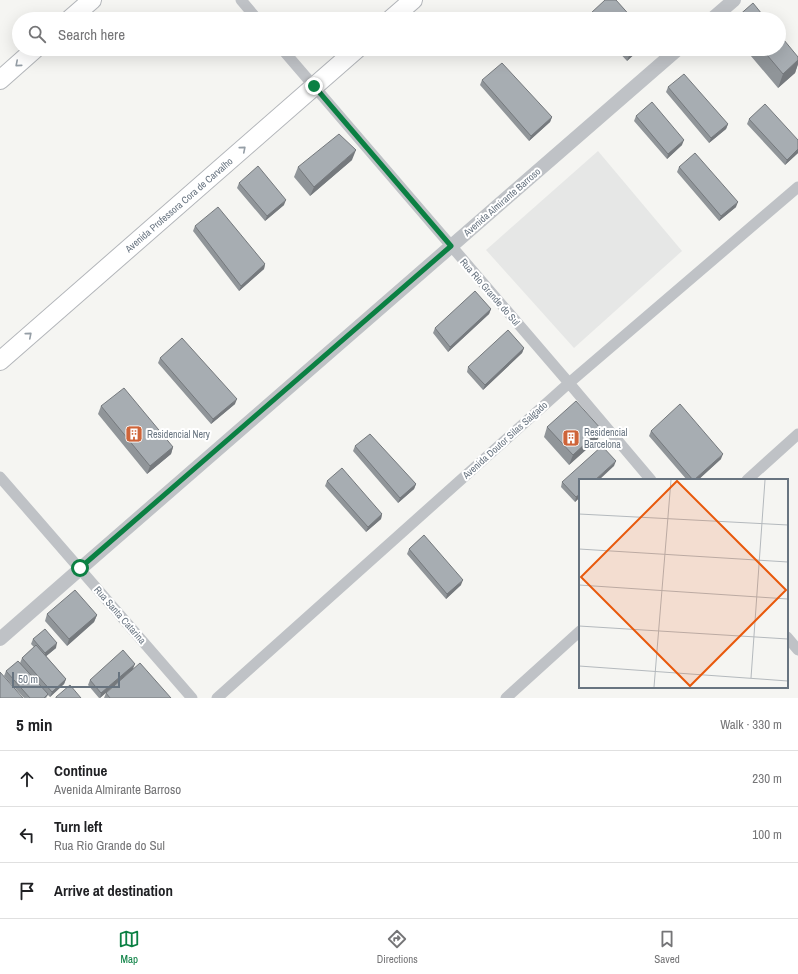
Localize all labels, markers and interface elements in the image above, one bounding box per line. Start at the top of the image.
search box [12,12,786,56]
icon: search [26,23,48,45]
text: Search here [58,24,125,45]
one-way arrow [15,60,22,67]
route end [305,77,323,95]
one-way arrow [239,146,246,153]
street label: Avenida Professora Cora de Carvalho [122,154,236,256]
street label: Avenida Almirante Barroso [460,165,544,240]
street label: Rua Rio Grande do Sul [457,256,523,329]
one-way arrow [25,333,32,340]
street label: Avenida Doutor Silas Salgado [459,398,550,482]
building icon: Residencial Nery [124,424,144,444]
place label: Residencial Barcelona [584,426,627,451]
place label: Residencial Nery [147,428,211,441]
building icon: Residencial Barcelona [561,428,581,448]
inset map [579,479,788,688]
route start [71,559,89,577]
street label: Rua Santa Catarina [91,583,149,647]
scale bar [12,670,120,689]
text: 50 m [18,672,38,686]
text: 5 min [16,713,52,736]
text: Walk · 330 m [720,716,782,733]
text: Continue [54,760,107,781]
icon: ahead [16,768,38,790]
text: 230 m [752,770,782,787]
text: Avenida Almirante Barroso [54,781,181,798]
text: Turn left [54,816,102,837]
icon: left [16,824,38,846]
text: 100 m [752,826,782,843]
text: Rua Rio Grande do Sul [54,837,165,854]
icon: arrive [16,880,38,902]
text: Arrive at destination [54,880,173,901]
tab: Map [118,928,140,966]
tab: Directions [377,928,418,966]
tab: Saved [654,928,680,966]

